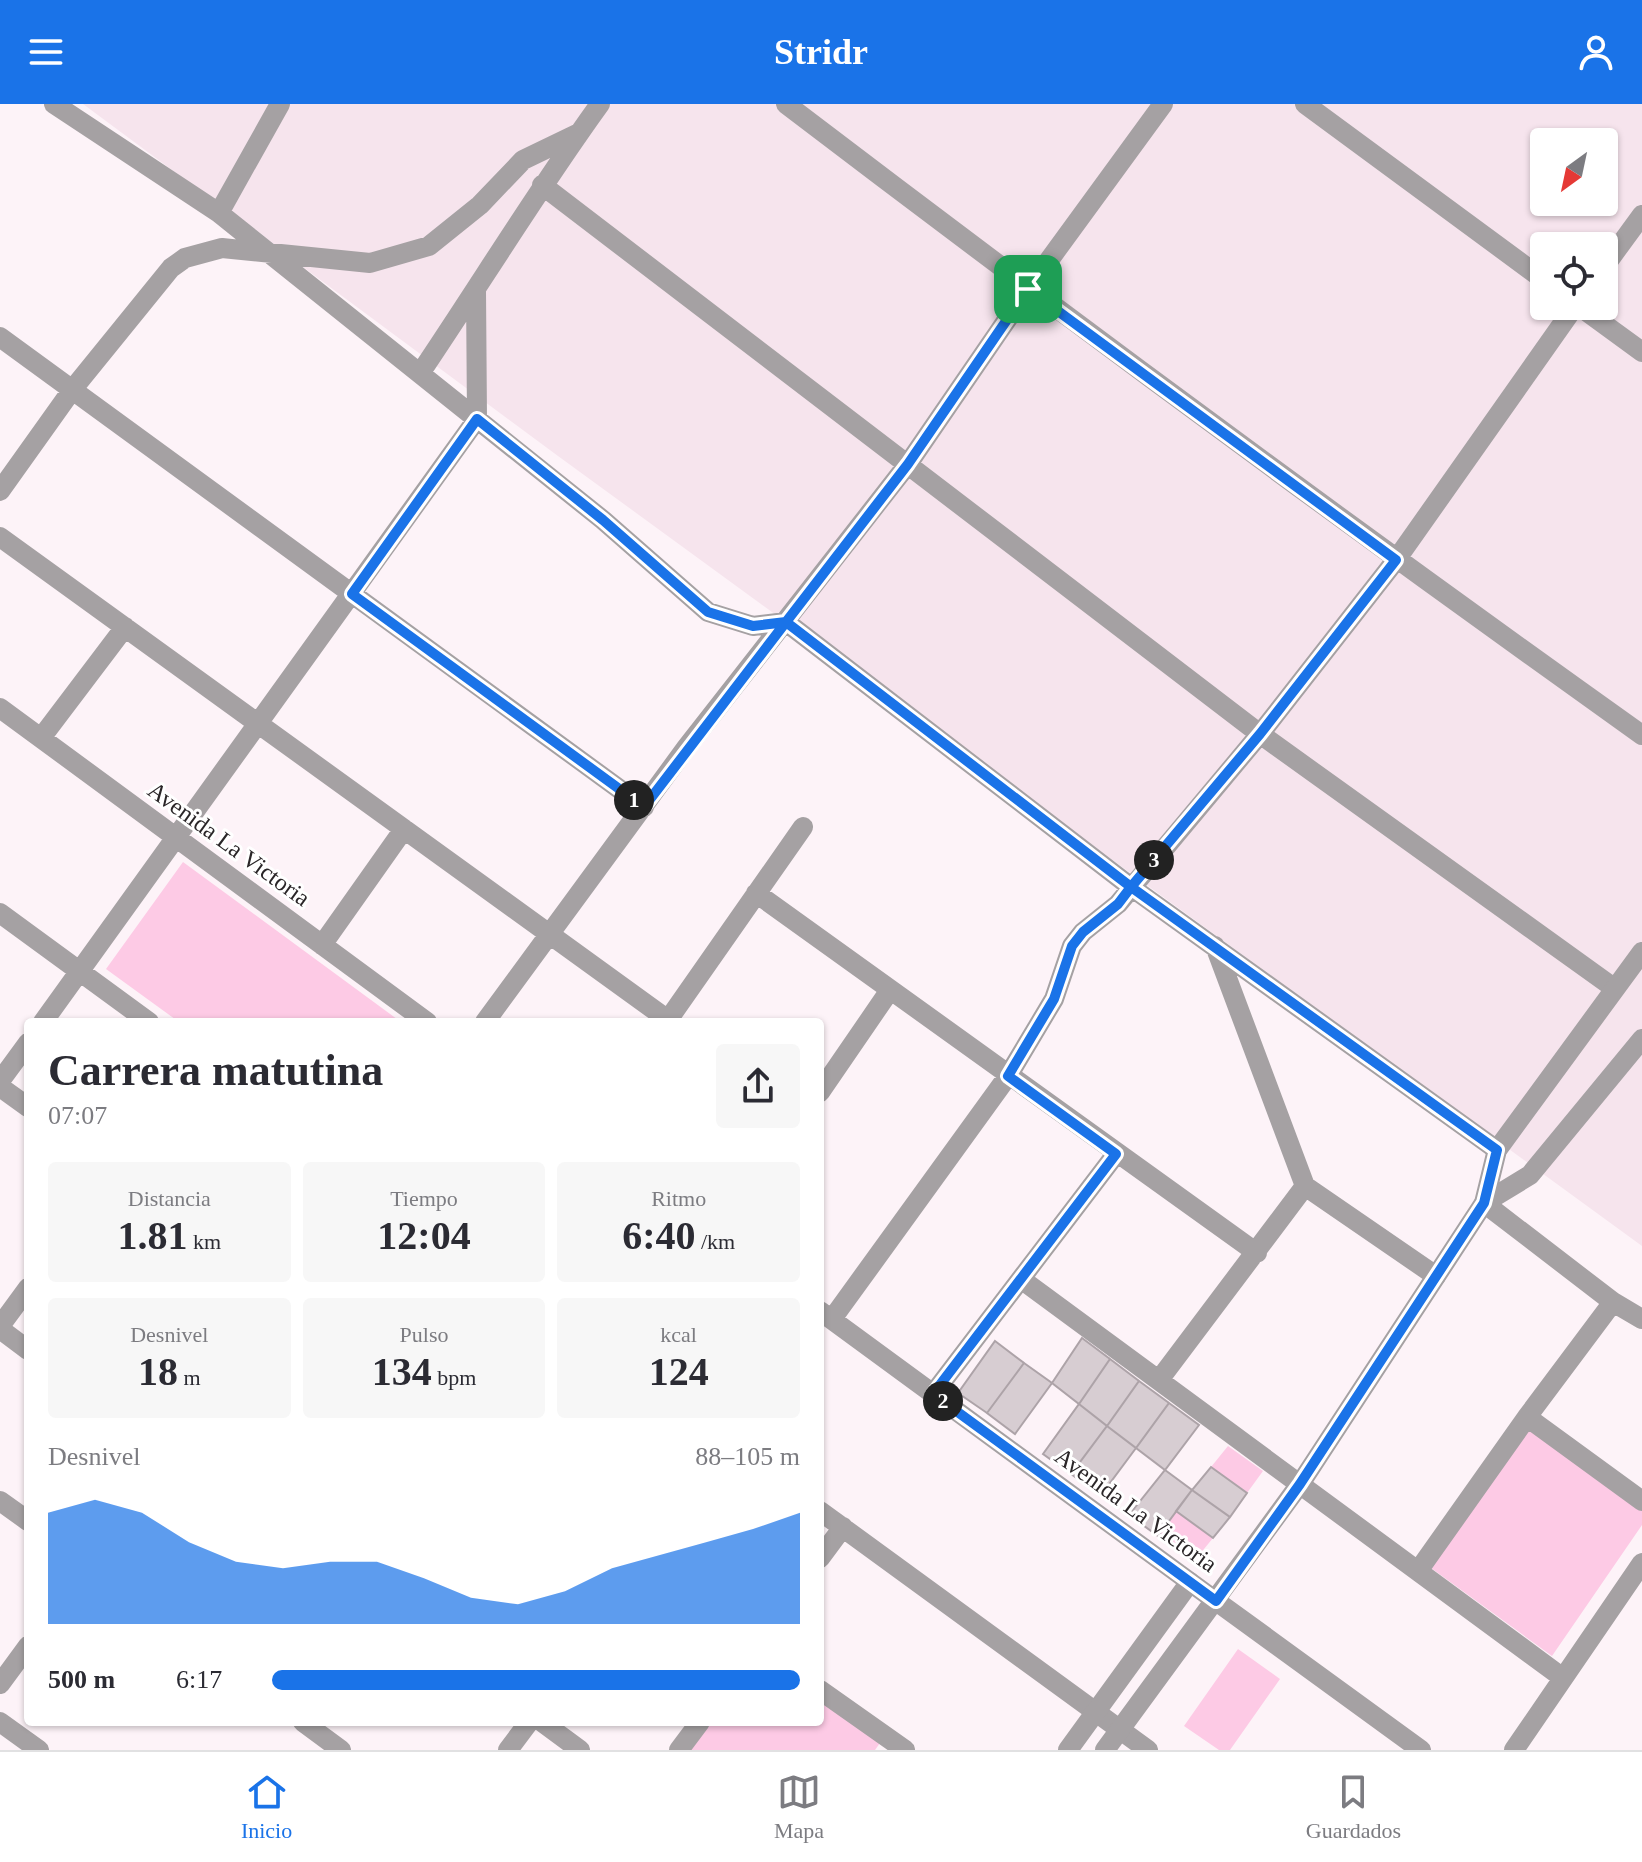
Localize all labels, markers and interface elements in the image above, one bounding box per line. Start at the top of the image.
icon: menu [24,30,68,74]
icon: person [1574,30,1618,74]
text: Stridr [774,32,868,72]
north arrow [1530,128,1618,216]
map controls [1530,128,1618,320]
button: locate [1530,232,1618,320]
pin [994,255,1062,323]
icon: arrive [1006,267,1050,311]
street label: Avenida La Victoria [143,777,315,912]
pin: 1 [614,780,654,820]
text: 1 [629,787,640,812]
pin: 3 [1134,840,1174,880]
text: 3 [1149,847,1160,872]
button: share [716,1044,800,1128]
text: Carrera matutina [48,1046,383,1095]
text: 07:07 [48,1101,107,1130]
text: Distancia [128,1186,211,1211]
text: Tiempo [390,1186,458,1211]
text: Ritmo [651,1186,706,1211]
text: 1.81 [118,1213,188,1258]
text: 12:04 [377,1213,471,1258]
text: 6:40 [622,1213,695,1258]
text: km [188,1229,221,1254]
text: /km [695,1229,735,1254]
text: Desnivel [130,1322,208,1347]
text: Pulso [400,1322,448,1347]
text: kcal [660,1322,697,1347]
text: 18 [138,1349,178,1394]
text: 134 [372,1349,432,1394]
text: 124 [649,1349,709,1394]
text: m [178,1365,201,1390]
text: bpm [432,1365,476,1390]
pin: 2 [923,1381,963,1421]
text: 2 [938,1388,949,1413]
text: Desnivel [48,1442,140,1471]
text: 88–105 m [695,1442,800,1471]
street label: Avenida La Victoria [1050,1443,1222,1578]
text: 500 m [48,1665,115,1694]
text: 6:17 [176,1665,222,1694]
tab: Inicio [241,1770,292,1844]
tab: Mapa [774,1770,824,1844]
tab: Guardados [1306,1770,1401,1844]

